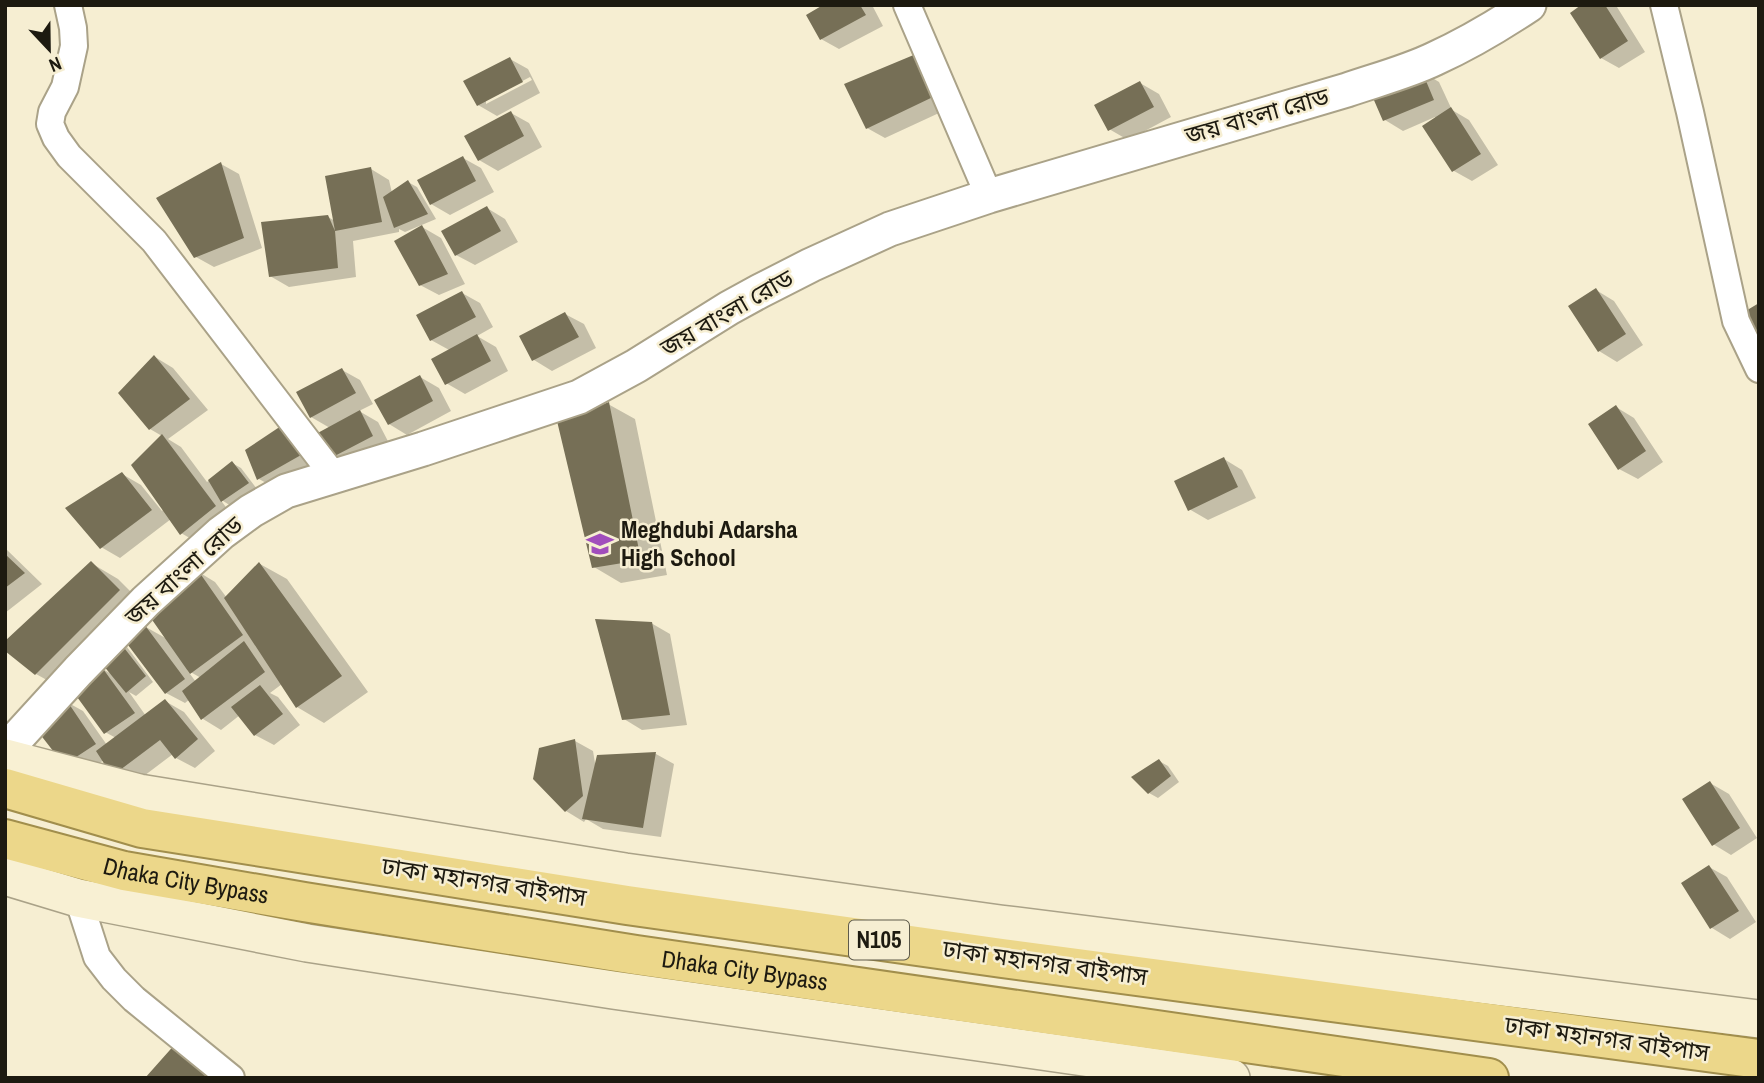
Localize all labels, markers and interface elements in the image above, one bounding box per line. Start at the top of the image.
north arrow [14,14,84,84]
text: N [45,51,65,79]
street label: জয় বাংলা রোড [1180,79,1333,151]
street label: জয় বাংলা রোড [653,261,799,364]
street label: জয় বাংলা রোড [117,508,250,632]
place label: Meghdubi Adarsha High School [621,513,797,573]
school or university icon: Meghdubi Adarsha High School [585,529,615,559]
street label: Dhaka City Bypass [100,849,271,911]
street label: ঢাকা মহানগর বাইপাস [379,849,590,913]
road number: N105 [849,920,909,959]
street label: ঢাকা মহানগর বাইপাস [940,932,1151,992]
street label: Dhaka City Bypass [660,942,830,997]
street label: ঢাকা মহানগর বাইপাস [1502,1008,1713,1068]

